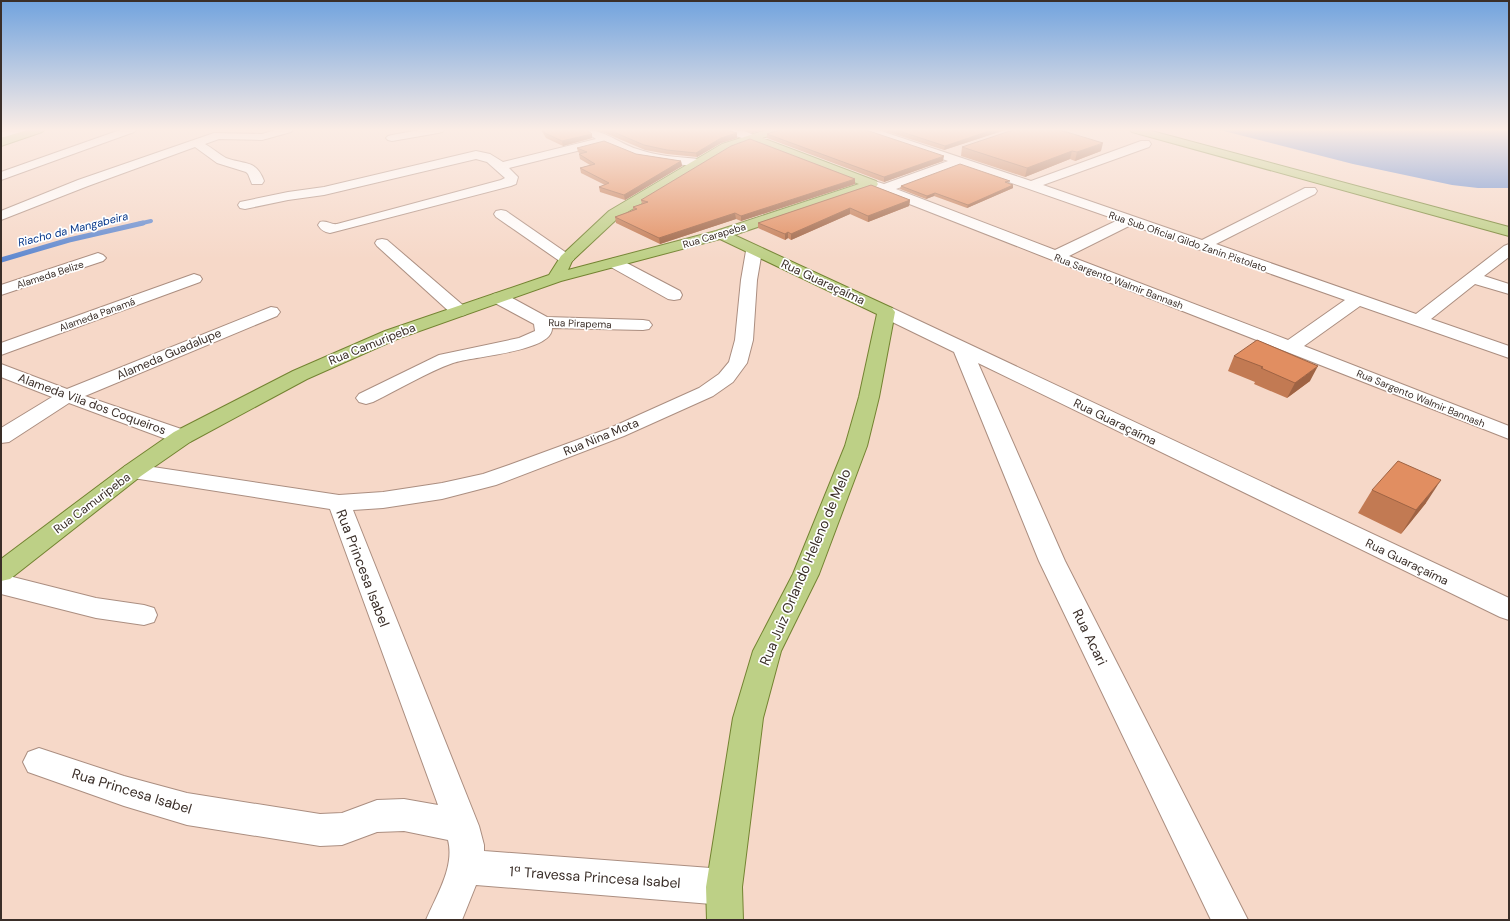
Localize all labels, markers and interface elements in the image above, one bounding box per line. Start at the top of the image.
street label: Rua Sub Oficial Gildo Zanin Pistolato [1107,208,1269,275]
water label: Riacho da Mangabeira [16,209,130,249]
street label: Rua Carapeba [681,220,747,251]
street label: Rua Sargento Walmir Bannash [1052,251,1186,312]
street label: Rua Guaraçaíma [779,256,867,308]
street label: Alameda Belize [15,257,86,291]
street label: Alameda Panamá [57,295,137,334]
street label: Rua Pirapema [548,316,612,331]
street label: Rua Camuripeba [326,319,418,369]
street label: Alameda Guadalupe [114,325,224,383]
street label: Rua Sargento Walmir Bannash [1355,367,1487,430]
street label: Alameda Vila dos Coqueiros [16,370,168,438]
street label: Rua Guaraçaíma [1071,395,1159,449]
street label: Rua Nina Mota [561,415,641,459]
street label: Rua Juiz Orlando Heleno de Melo [755,466,855,668]
street label: Rua Camuripeba [50,469,134,537]
street label: Rua Princesa Isabel [332,507,394,629]
street label: Rua Guaraçaíma [1363,535,1451,589]
street label: Rua Acari [1069,606,1111,668]
street label: Rua Princesa Isabel [70,764,194,818]
street label: 1ª Travessa Princesa Isabel [509,862,681,892]

